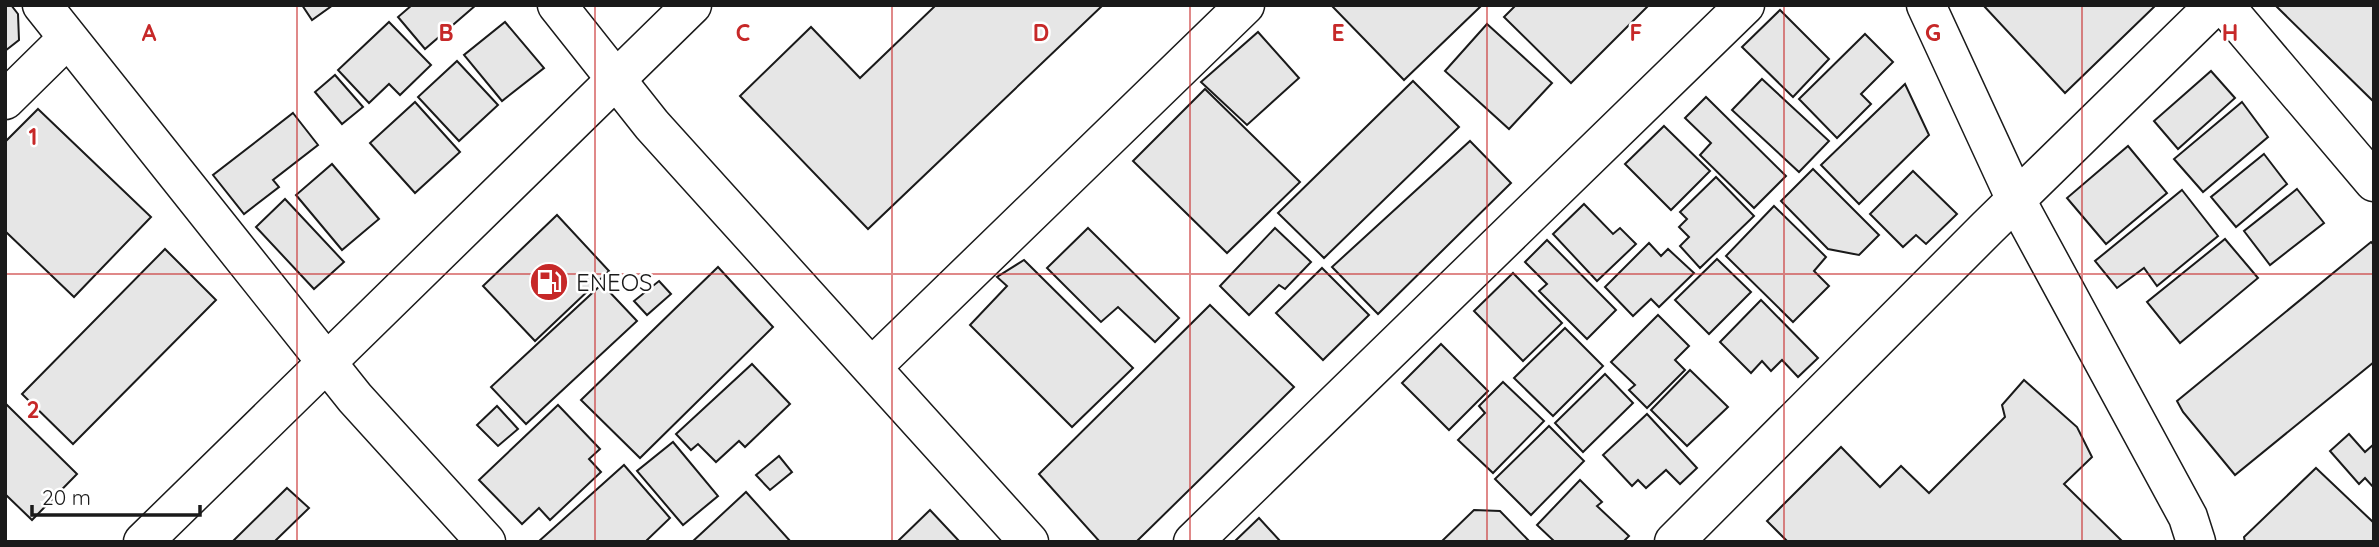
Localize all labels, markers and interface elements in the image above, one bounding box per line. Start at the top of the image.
text: A [142,18,157,47]
text: B [438,18,454,47]
text: C [736,18,750,47]
text: D [1033,18,1049,47]
text: E [1331,18,1345,47]
text: F [1630,18,1642,47]
text: G [1925,18,1941,47]
text: H [2222,18,2238,47]
text: 1 [29,122,37,151]
fuel station icon: ENEOS [528,261,570,303]
place label: ENEOS [576,267,653,297]
text: 2 [26,395,40,424]
scale bar [32,474,200,518]
text: 20 m [42,484,91,510]

